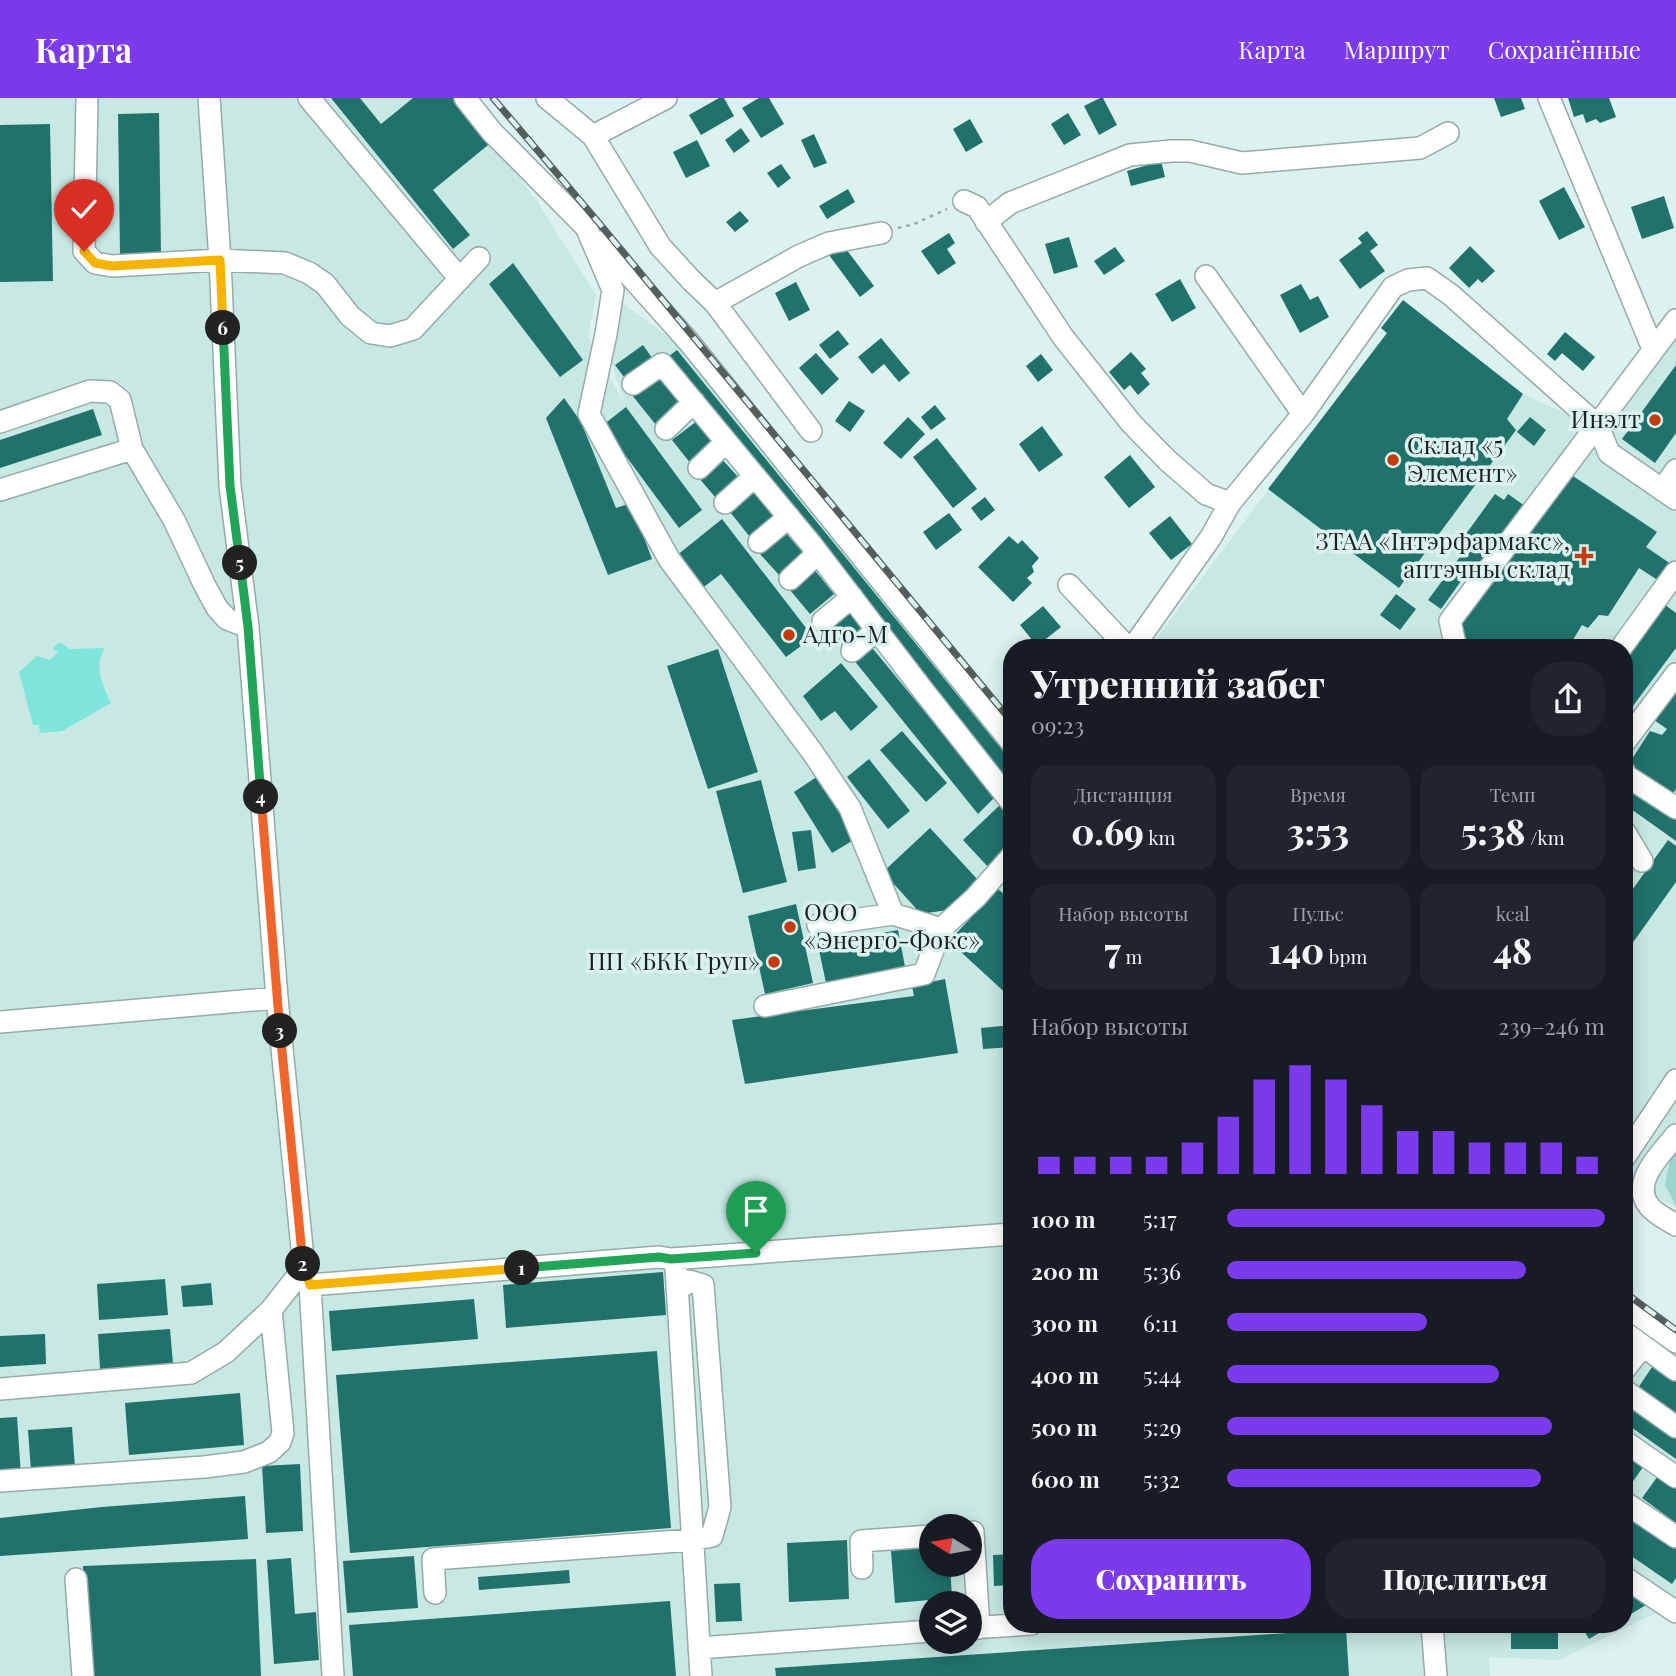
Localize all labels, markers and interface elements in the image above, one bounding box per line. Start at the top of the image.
text: Карта [35,27,132,71]
text: Карта [1238,33,1306,65]
text: Маршрут [1344,33,1450,65]
text: Сохранённые [1488,33,1641,65]
pin [54,179,114,251]
icon: check [65,190,103,228]
pin: 6 [206,310,241,345]
text: 6 [217,314,228,340]
place label: Инэлт [1571,402,1641,434]
marker: Инэлт [1647,412,1663,428]
place label: Склад «5 Элемент» [1407,428,1518,488]
marker: Склад «5 Элемент» [1385,452,1401,468]
place label: ЗТАА «Інтэрфармакс», аптэчны склад [1315,524,1570,584]
pin: 5 [222,546,258,580]
marker: ЗТАА «Інтэрфармакс», аптэчны склад [1576,548,1592,564]
text: 5 [235,549,244,575]
place label: Адго-М [802,617,888,649]
marker: Адго-М [781,627,797,643]
text: Утренний забег [1031,657,1325,708]
button: share [1531,662,1605,736]
text: 09:23 [1031,709,1084,740]
pin: 4 [244,780,278,814]
text: Дистанция [1074,781,1173,807]
text: Время [1290,781,1346,807]
text: Темп [1490,781,1536,807]
text: 4 [255,783,266,809]
text: 0.69 [1071,807,1144,854]
text: 3:53 [1287,807,1349,854]
text: 5:38 [1461,807,1525,854]
text: km [1144,824,1175,850]
text: /km [1525,824,1565,850]
place label: ООО «Энерго-Фокс» [804,895,980,955]
text: Набор высоты [1058,900,1188,926]
text: Пульс [1292,900,1344,926]
text: kcal [1496,900,1530,926]
marker: ООО «Энерго-Фокс» [782,919,798,935]
text: 7 [1104,926,1121,973]
text: 140 [1269,926,1324,973]
text: 48 [1493,926,1532,973]
text: m [1121,943,1142,969]
text: bpm [1324,943,1367,969]
place label: ПП «БКК Груп» [588,944,760,976]
marker: ПП «БКК Груп» [766,954,782,970]
text: Набор высоты [1031,1010,1188,1041]
text: 239–246 m [1498,1010,1605,1041]
pin: 3 [262,1014,298,1048]
text: 3 [275,1017,284,1043]
pin [726,1181,786,1253]
icon: arrive [737,1192,775,1230]
text: 100 m [1031,1203,1096,1234]
text: 5:17 [1143,1203,1177,1234]
pin: 2 [286,1246,320,1282]
text: 2 [298,1250,307,1276]
pin: 1 [504,1250,540,1286]
text: 1 [518,1254,525,1280]
text: 200 m [1031,1255,1099,1286]
text: 5:36 [1143,1255,1181,1286]
text: 300 m [1031,1307,1098,1338]
text: 6:11 [1143,1307,1178,1338]
text: 400 m [1031,1359,1099,1390]
text: 5:44 [1143,1359,1181,1390]
text: 500 m [1031,1411,1097,1442]
text: 5:29 [1143,1411,1181,1442]
text: 600 m [1031,1463,1100,1494]
text: 5:32 [1143,1463,1180,1494]
north arrow [919,1514,982,1577]
map controls [919,1514,982,1654]
button: Сохранить [1031,1539,1311,1619]
button: Поделиться [1325,1539,1605,1619]
button: layers [919,1591,982,1654]

